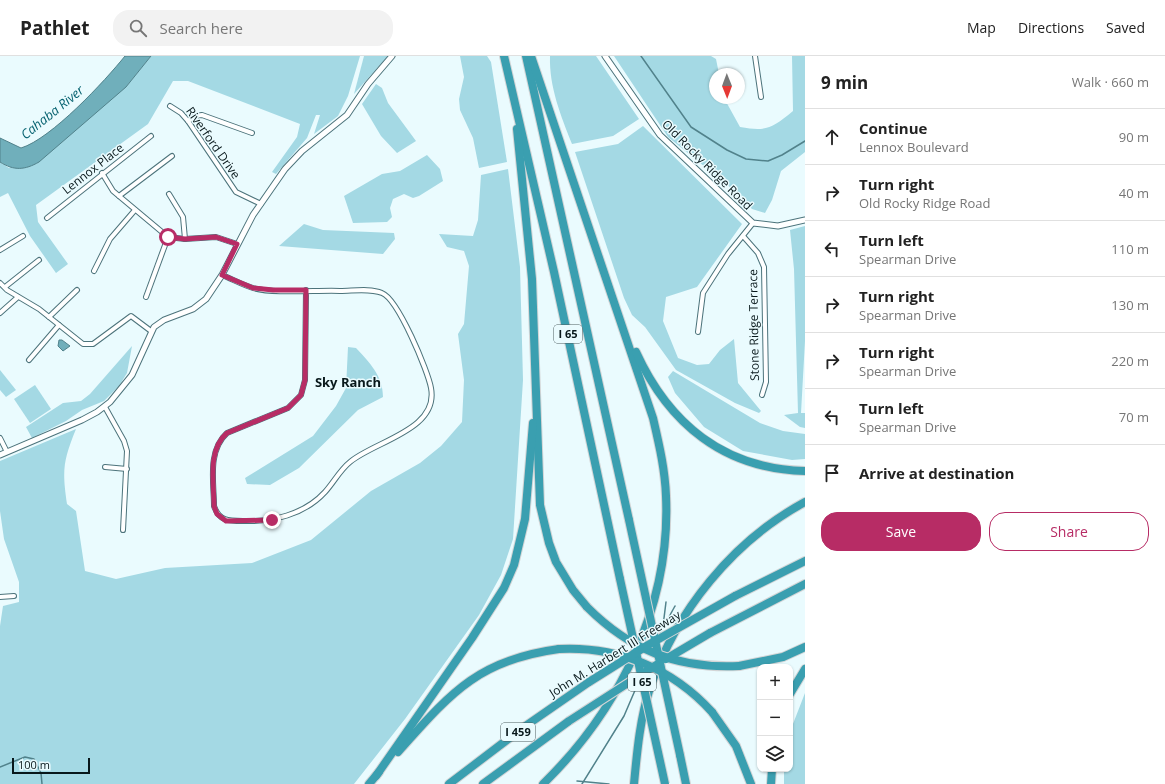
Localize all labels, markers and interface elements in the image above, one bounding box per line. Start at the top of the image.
search box [113,10,393,46]
text: Pathlet [20,15,89,41]
icon: search [127,17,149,39]
text: Search here [159,18,243,38]
text: Map [967,18,996,37]
text: Directions [1018,18,1084,37]
text: Saved [1106,18,1145,37]
north arrow [709,68,745,104]
text: 9 min [821,71,868,94]
text: Walk · 660 m [1072,73,1149,91]
water label: Cahaba River [17,80,88,143]
street label: Riverford Drive [182,103,245,182]
street label: Old Rocky Ridge Road [658,116,756,214]
text: Continue [859,118,927,138]
icon: ahead [821,126,843,148]
text: 90 m [1119,128,1149,146]
text: Lennox Boulevard [859,138,969,156]
street label: Lennox Place [58,139,127,198]
text: Turn right [859,174,934,194]
icon: right [821,182,843,204]
text: 40 m [1119,184,1149,202]
text: Old Rocky Ridge Road [859,194,991,212]
route start [159,228,177,246]
text: Turn left [859,230,924,250]
icon: left [821,238,843,260]
text: 110 m [1111,240,1149,258]
text: Spearman Drive [859,250,956,268]
street label: Stone Ridge Terrace [744,269,763,381]
text: Turn right [859,286,934,306]
icon: right [821,294,843,316]
text: 130 m [1111,296,1149,314]
text: Spearman Drive [859,306,956,324]
road number: I 65 [554,325,582,343]
text: Turn right [859,342,934,362]
icon: right [821,350,843,372]
text: 220 m [1111,352,1149,370]
text: Spearman Drive [859,362,956,380]
district label: Sky Ranch [315,373,381,391]
text: Turn left [859,398,924,418]
icon: left [821,406,843,428]
text: 70 m [1119,408,1149,426]
text: Spearman Drive [859,418,956,436]
icon: arrive [821,462,843,484]
text: Arrive at destination [859,463,1014,483]
route end [263,511,281,529]
button: Save [821,512,981,551]
button: Share [989,512,1149,551]
street label: John M. Harbert III Freeway [545,606,684,702]
map controls [757,664,793,772]
button: + [757,664,793,700]
road number: I 65 [628,673,656,691]
button: − [757,700,793,736]
road number: I 459 [501,723,535,741]
button: layers [757,736,793,772]
scale bar [12,756,90,775]
text: 100 m [18,757,50,772]

